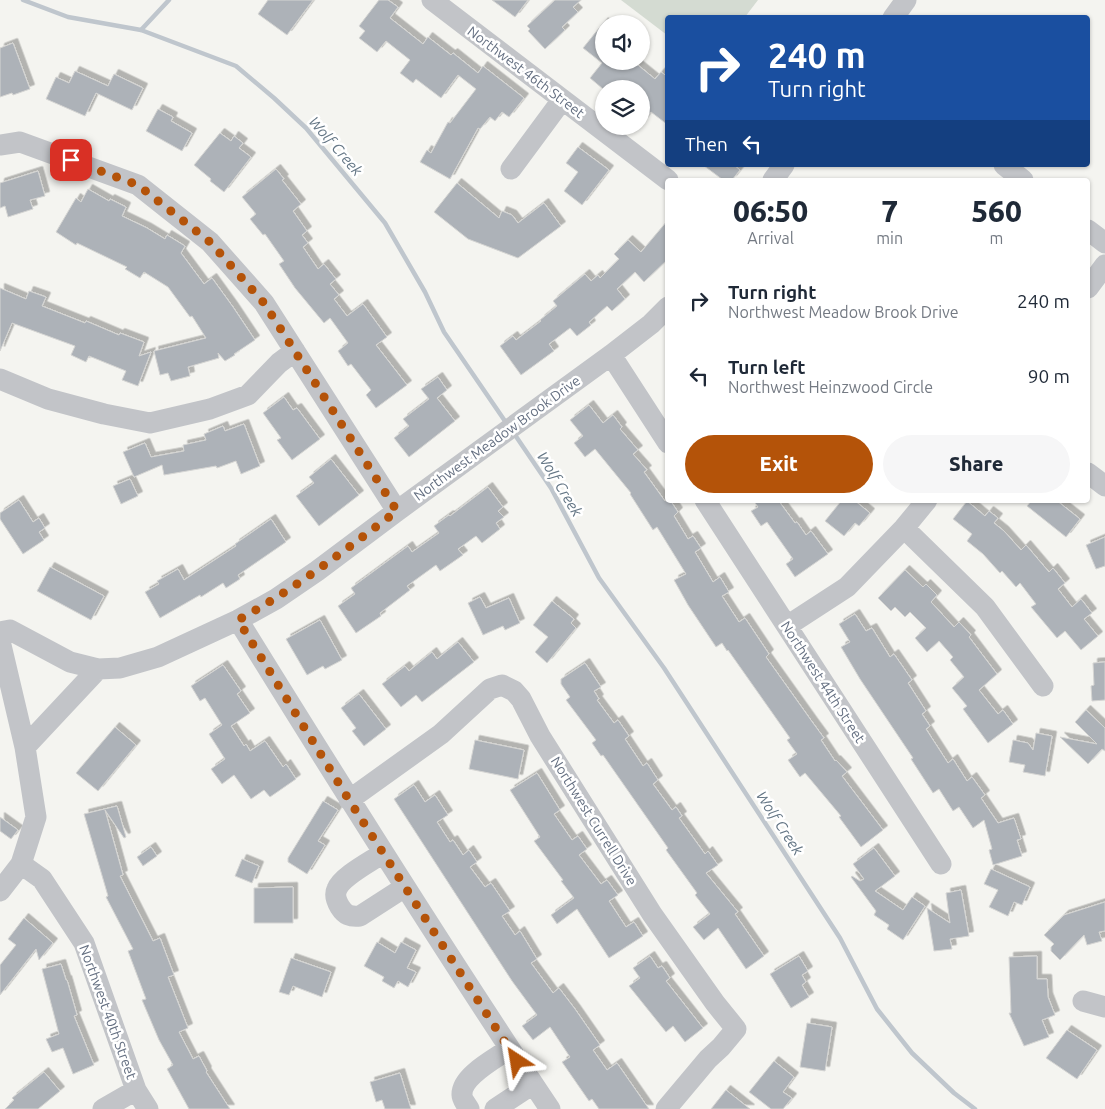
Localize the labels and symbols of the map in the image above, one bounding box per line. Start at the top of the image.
street label: Northwest 46th Street [465,23,588,121]
water label: Wolf Creek [306,113,366,179]
pin [50,139,92,181]
street label: Northwest Meadow Brook Drive [411,372,583,504]
water label: Wolf Creek [534,449,586,520]
street label: Northwest 44th Street [778,618,869,746]
street label: Northwest Currell Drive [548,754,640,888]
water label: Wolf Creek [753,788,807,858]
street label: Northwest 40th Street [76,943,140,1082]
position arrow [490,1034,542,1086]

